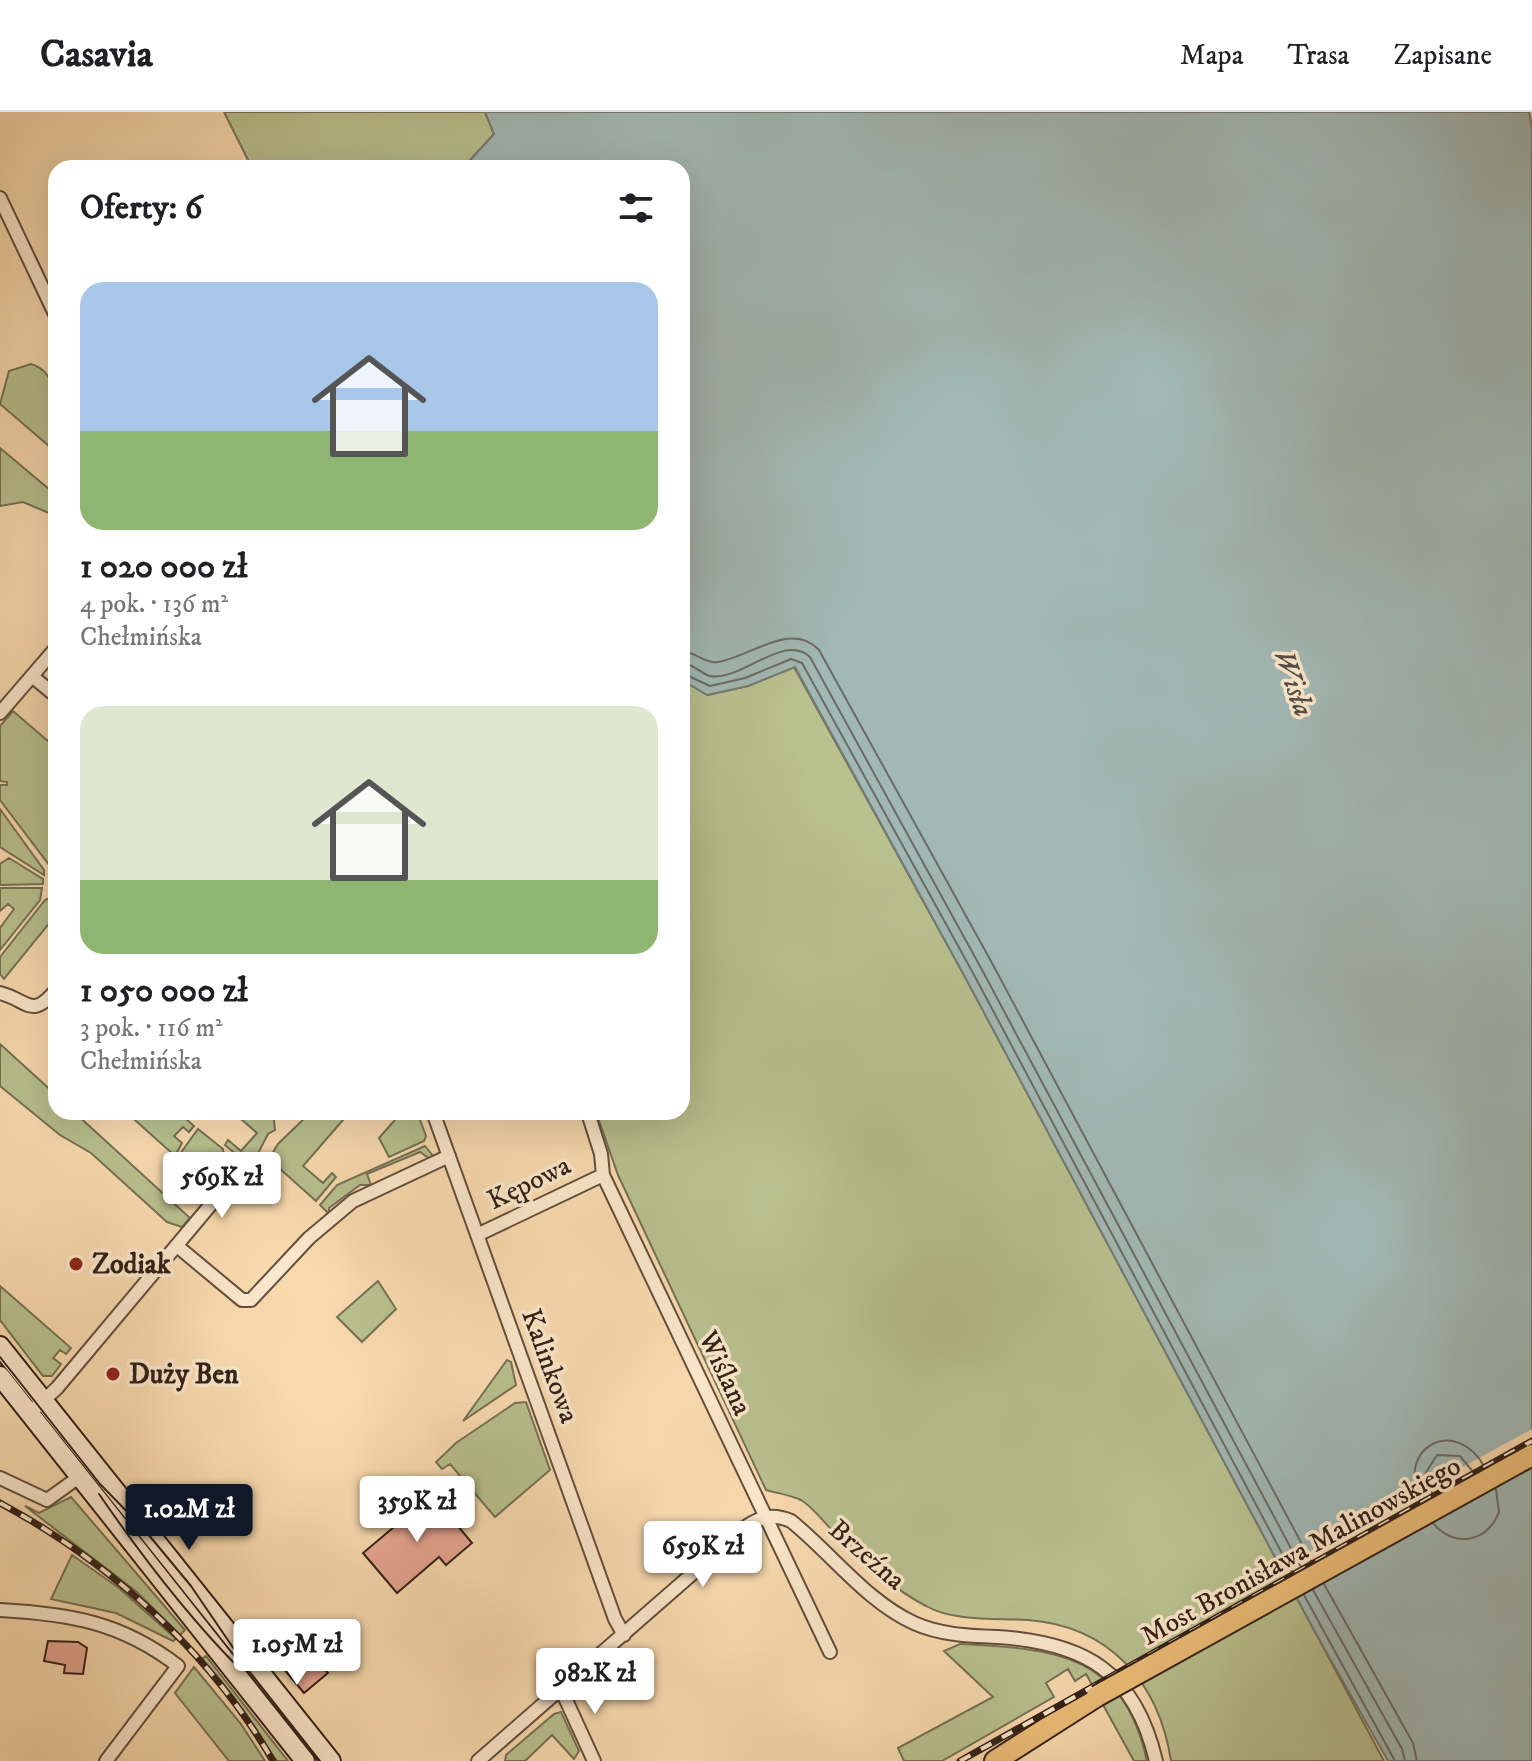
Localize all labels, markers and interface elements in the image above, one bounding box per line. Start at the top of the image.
text: Casavia [40,31,153,79]
text: Mapa [1180,38,1244,73]
text: Trasa [1288,38,1349,73]
text: Zapisane [1393,38,1492,73]
icon: filters [614,186,658,230]
text: Oferty: 6 [80,187,202,229]
icon: home [297,334,441,478]
text: 1 020 000 zł [80,546,247,588]
text: 4 pok. · 136 m² [80,588,228,621]
text: Chełmińska [80,621,202,654]
water label: Wisła [1264,644,1322,722]
icon: home [297,758,441,902]
text: 1 050 000 zł [80,970,248,1012]
text: 3 pok. · 116 m² [80,1012,223,1045]
text: Chełmińska [80,1045,202,1078]
street label: Kępowa [482,1148,576,1218]
pin: 569K zł [148,1152,296,1220]
text: 569K zł [181,1161,263,1194]
place label: Zodiak [92,1247,172,1282]
marker: Zodiak [67,1255,85,1273]
street label: Kalinkowa [513,1304,587,1428]
street label: Wiślana [690,1324,760,1421]
place label: Duży Ben [129,1357,239,1392]
marker: Duży Ben [104,1365,122,1383]
street label: Most Bronisława Malinowskiego [1135,1448,1467,1654]
pin: 359K zł [343,1476,491,1544]
pin: 1.02M zł [106,1484,272,1552]
text: 359K zł [378,1485,456,1518]
text: 1.02M zł [144,1493,234,1526]
street label: Brzeźna [821,1512,913,1598]
pin: 659K zł [629,1521,777,1589]
text: 659K zł [662,1530,744,1563]
pin: 1.05M zł [214,1619,380,1687]
text: 1.05M zł [251,1628,343,1661]
pin: 982K zł [521,1648,669,1716]
text: 982K zł [554,1657,636,1690]

